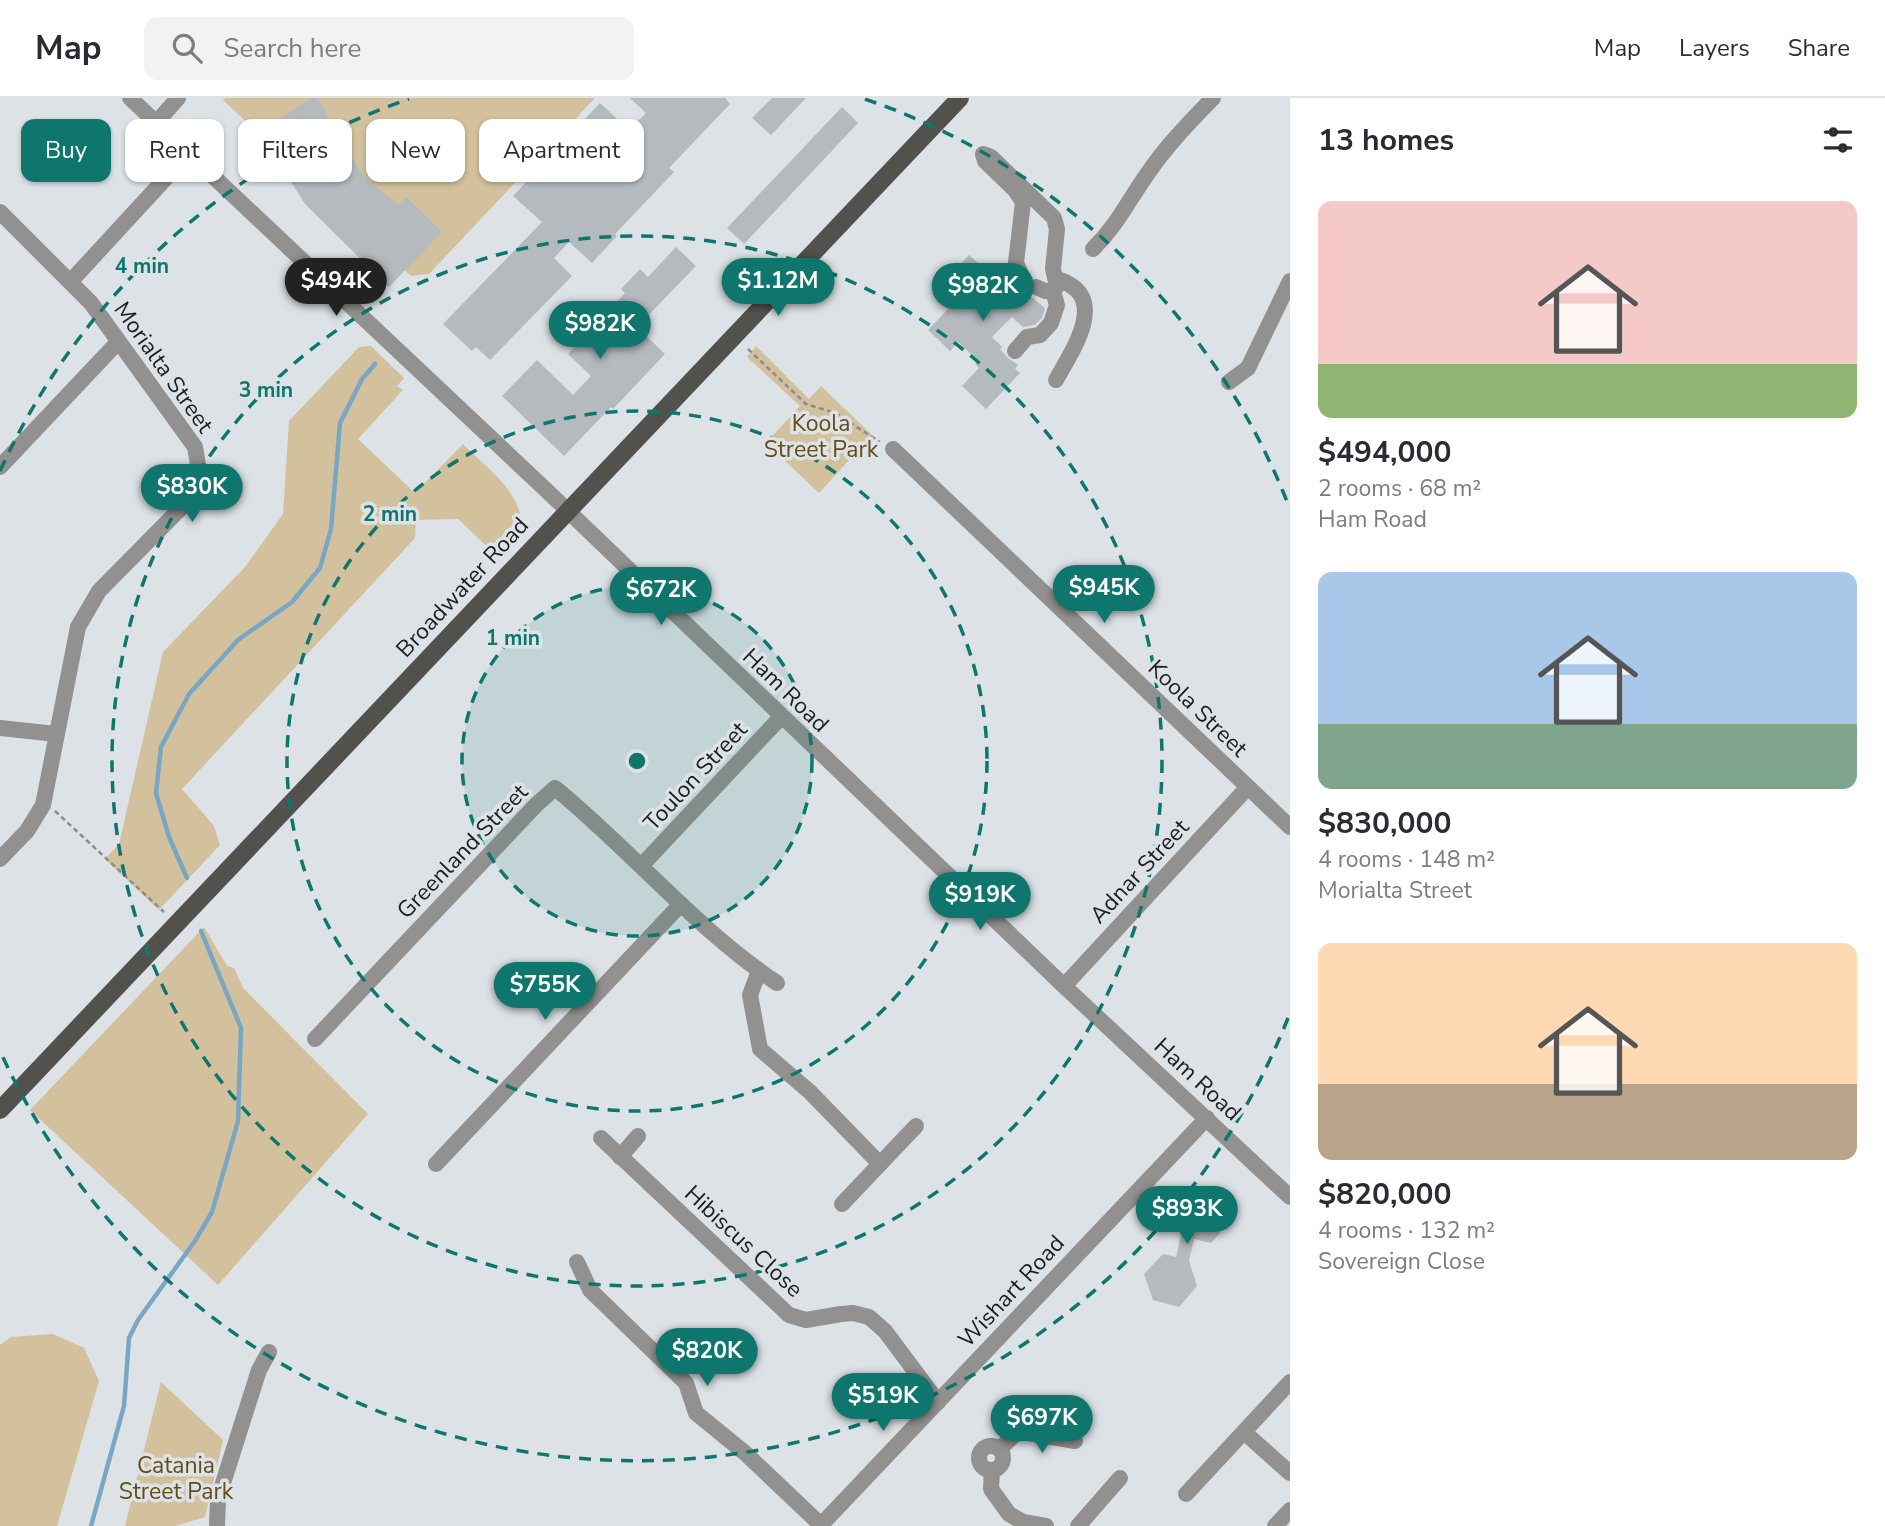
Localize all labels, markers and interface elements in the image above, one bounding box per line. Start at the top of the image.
search box [144,17,634,80]
text: Map [35,26,102,71]
icon: search [168,29,206,67]
text: Search here [224,31,361,66]
text: Map [1594,32,1641,64]
text: Layers [1679,32,1750,64]
text: Share [1788,32,1850,64]
chip: Buy [21,119,111,182]
chip: Rent [125,119,224,182]
chip: Filters [238,119,352,182]
chip: New [366,119,465,182]
chip: Apartment [479,119,644,182]
text: 13 homes [1318,120,1454,161]
icon: filters [1819,121,1857,159]
icon: home [1525,246,1651,372]
text: 4 min [115,252,169,280]
pin: $494K [287,258,385,318]
pin: $1.12M [721,258,835,318]
pin: $982K [934,264,1032,323]
text: $494K [301,265,371,296]
text: $1.12M [738,265,818,296]
text: $982K [948,270,1018,301]
street label: Morialta Street [107,295,221,440]
pin: $982K [551,302,649,361]
text: $982K [565,308,635,339]
text: 3 min [239,376,293,404]
park label: Koola Street Park [764,408,879,465]
text: $494,000 [1318,432,1451,473]
pin: $830K [143,464,241,524]
text: $830K [157,471,227,502]
text: 2 rooms · 68 m² [1318,473,1481,504]
text: 2 min [363,500,417,528]
text: Ham Road [1318,504,1427,535]
street label: Broadwater Road [389,511,535,664]
pin: $945K [1055,566,1153,625]
pin: $672K [612,568,710,627]
text: $945K [1069,572,1139,603]
text: $672K [626,574,696,605]
icon: home [1525,617,1651,743]
text: 1 min [486,624,540,652]
street label: Ham Road [736,641,836,739]
street label: Koola Street [1141,653,1255,764]
street label: Toulon Street [637,714,755,838]
centre of rings [625,749,649,773]
street label: Greenland Street [390,776,535,926]
text: $830,000 [1318,803,1451,844]
street label: Adnar Street [1083,812,1196,930]
text: 4 rooms · 148 m² [1318,844,1495,875]
pin: $919K [931,872,1029,932]
text: Morialta Street [1318,875,1472,906]
text: $919K [945,879,1015,910]
pin: $755K [496,962,594,1022]
text: $755K [510,969,580,1000]
icon: home [1525,988,1651,1114]
street label: Ham Road [1147,1031,1248,1128]
text: $820,000 [1318,1174,1451,1215]
street label: Hibiscus Close [678,1178,810,1304]
pin: $893K [1138,1186,1236,1246]
text: $893K [1152,1193,1222,1224]
text: 4 rooms · 132 m² [1318,1215,1495,1246]
street label: Wishart Road [951,1228,1072,1354]
text: Sovereign Close [1318,1246,1485,1277]
pin: $820K [658,1328,756,1388]
text: $820K [672,1335,742,1366]
pin: $519K [834,1374,932,1433]
text: $519K [848,1380,918,1411]
pin: $697K [993,1396,1091,1455]
text: $697K [1007,1402,1077,1433]
park label: Catania Street Park [119,1450,234,1507]

